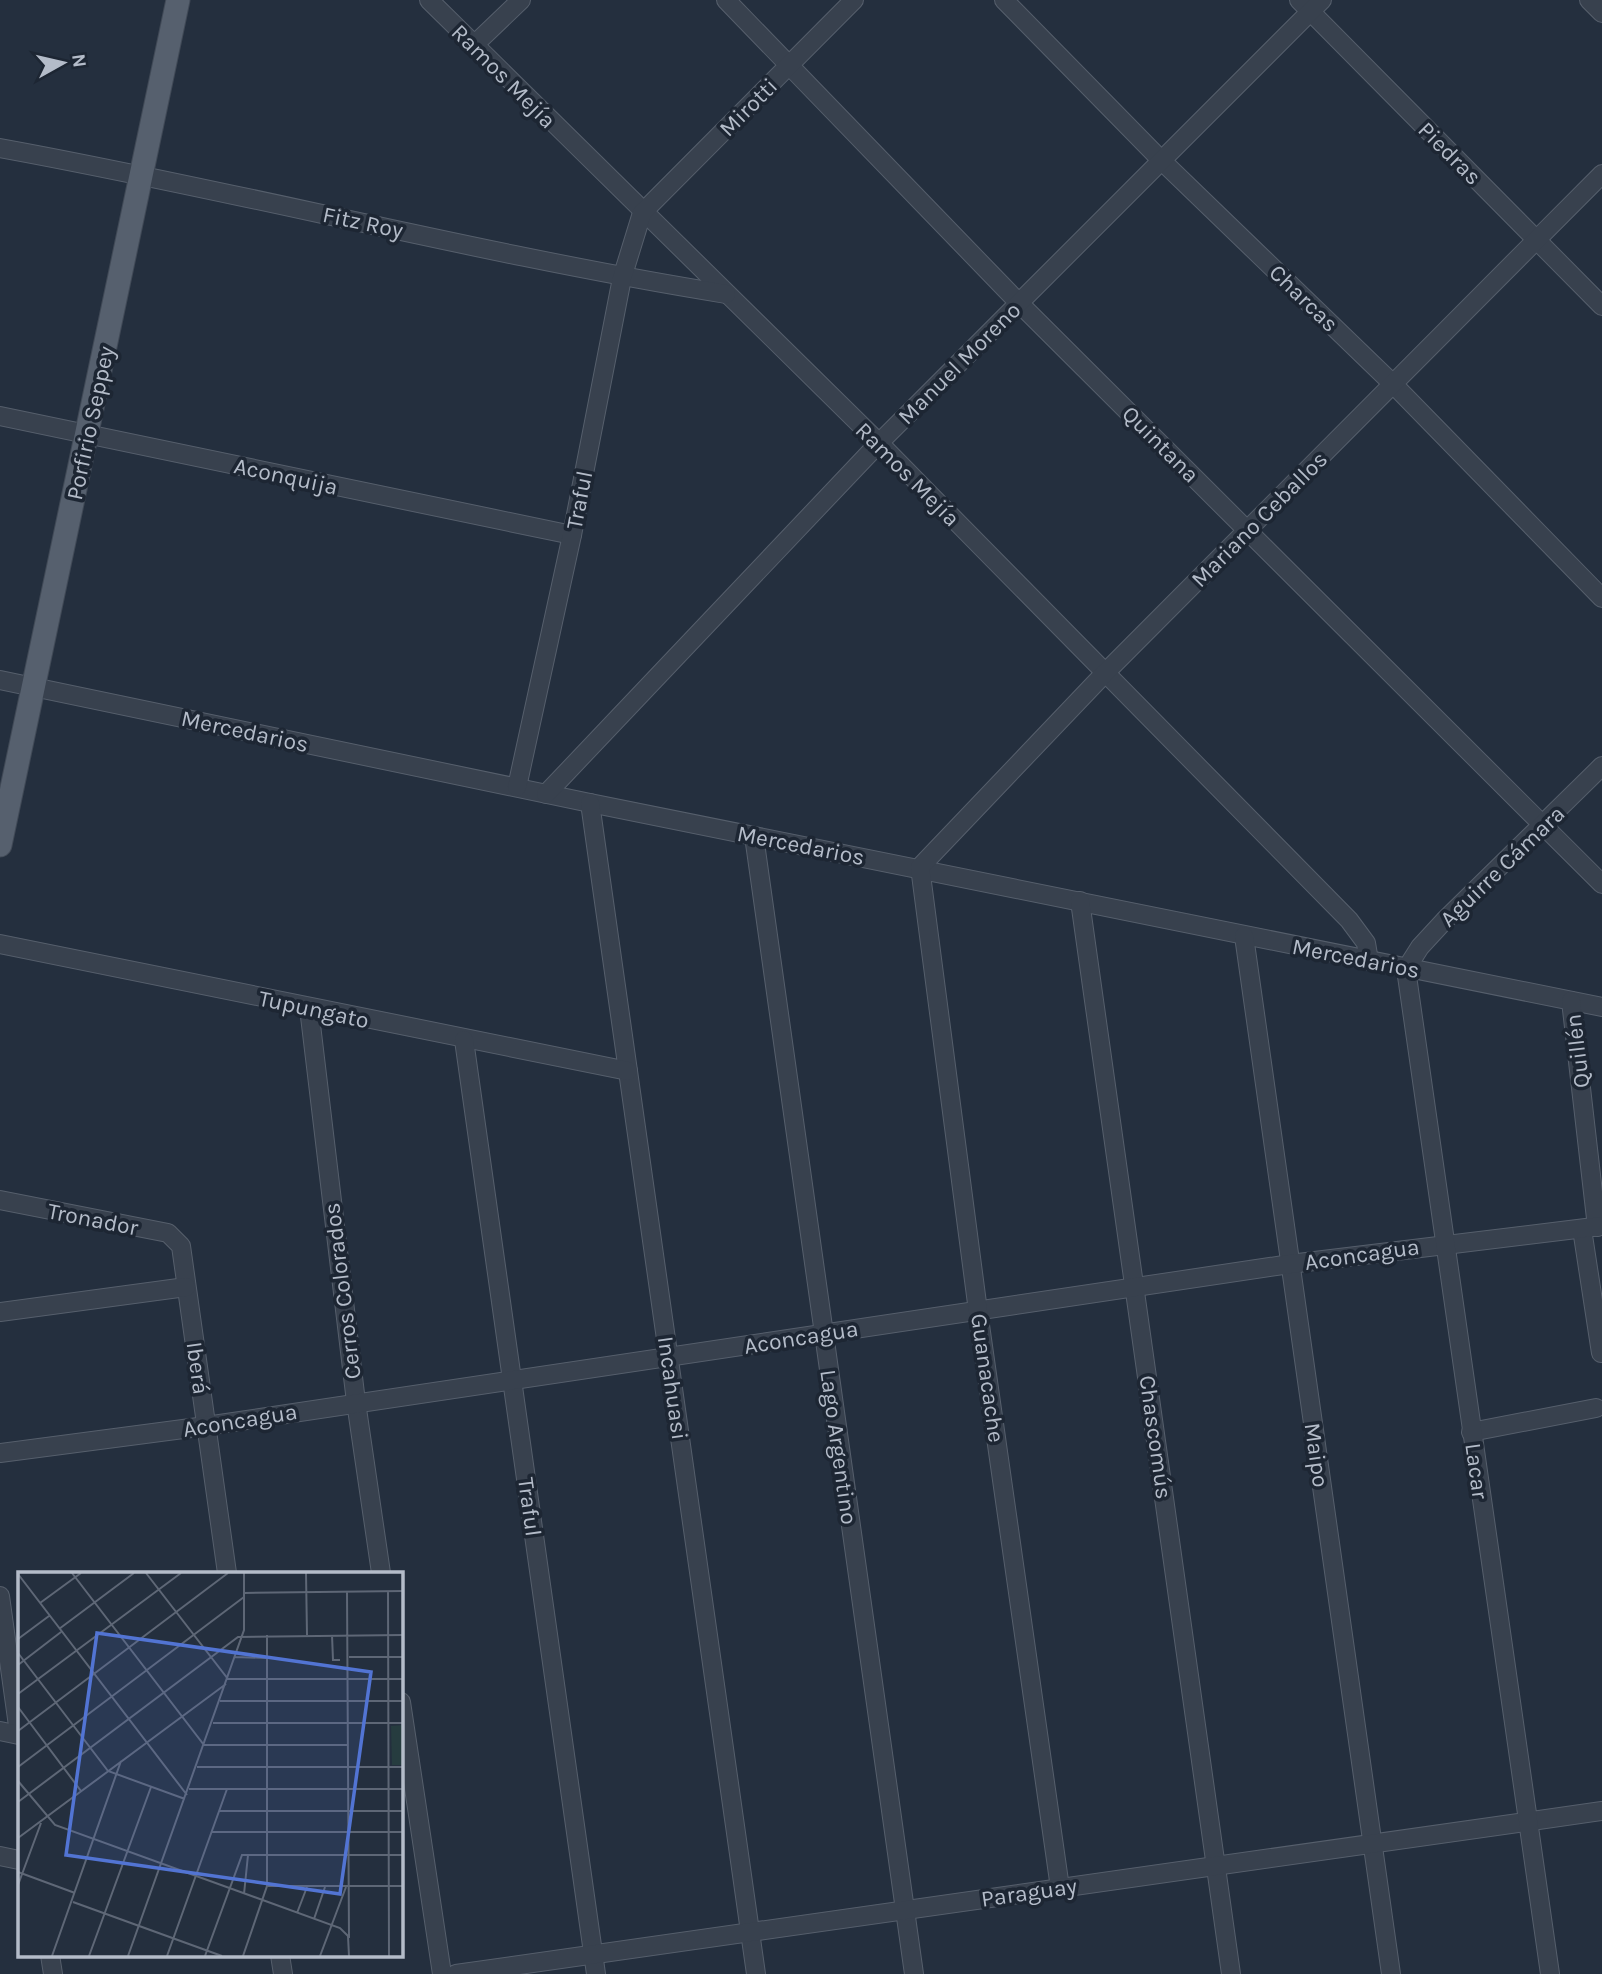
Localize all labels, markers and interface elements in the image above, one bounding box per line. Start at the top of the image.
street label: Ramos Mejía [446,19,561,134]
north arrow [28,28,98,98]
text: N [67,52,91,69]
street label: Mirotti [714,73,783,142]
street label: Piedras [1412,116,1487,191]
street label: Fitz Roy [320,201,406,244]
street label: Charcas [1263,259,1344,338]
street label: Manuel Moreno [892,296,1026,430]
street label: Porfirio Seppey [61,343,120,503]
street label: Quintana [1117,400,1205,488]
street label: Ramos Mejía [850,417,965,532]
street label: Mariano Ceballos [1186,446,1333,593]
street label: Aconquija [231,452,340,501]
street label: Traful [561,469,598,532]
street label: Mercedarios [179,705,311,758]
street label: Aguirre Cámara [1434,800,1570,933]
street label: Mercedarios [735,820,867,871]
street label: Mercedarios [1290,933,1422,984]
street label: Tupungato [256,985,371,1034]
street label: Quillén [1560,1012,1595,1089]
street label: Tronador [45,1197,141,1242]
street label: Cerros Colorados [318,1201,367,1381]
street label: Aconcagua [1303,1233,1421,1276]
street label: Guanacache [965,1312,1010,1444]
street label: Aconcagua [742,1315,860,1360]
street label: Incahuasi [652,1335,693,1442]
street label: Iberá [180,1340,215,1396]
street label: Lago Argentino [814,1368,863,1526]
street label: Chascomús [1133,1373,1178,1501]
street label: Aconcagua [181,1398,299,1443]
street label: Maipo [1299,1421,1334,1489]
street label: Lacar [1459,1441,1494,1501]
street label: Traful [512,1476,547,1538]
inset map [18,1572,402,1956]
street label: Paraguay [979,1872,1079,1913]

